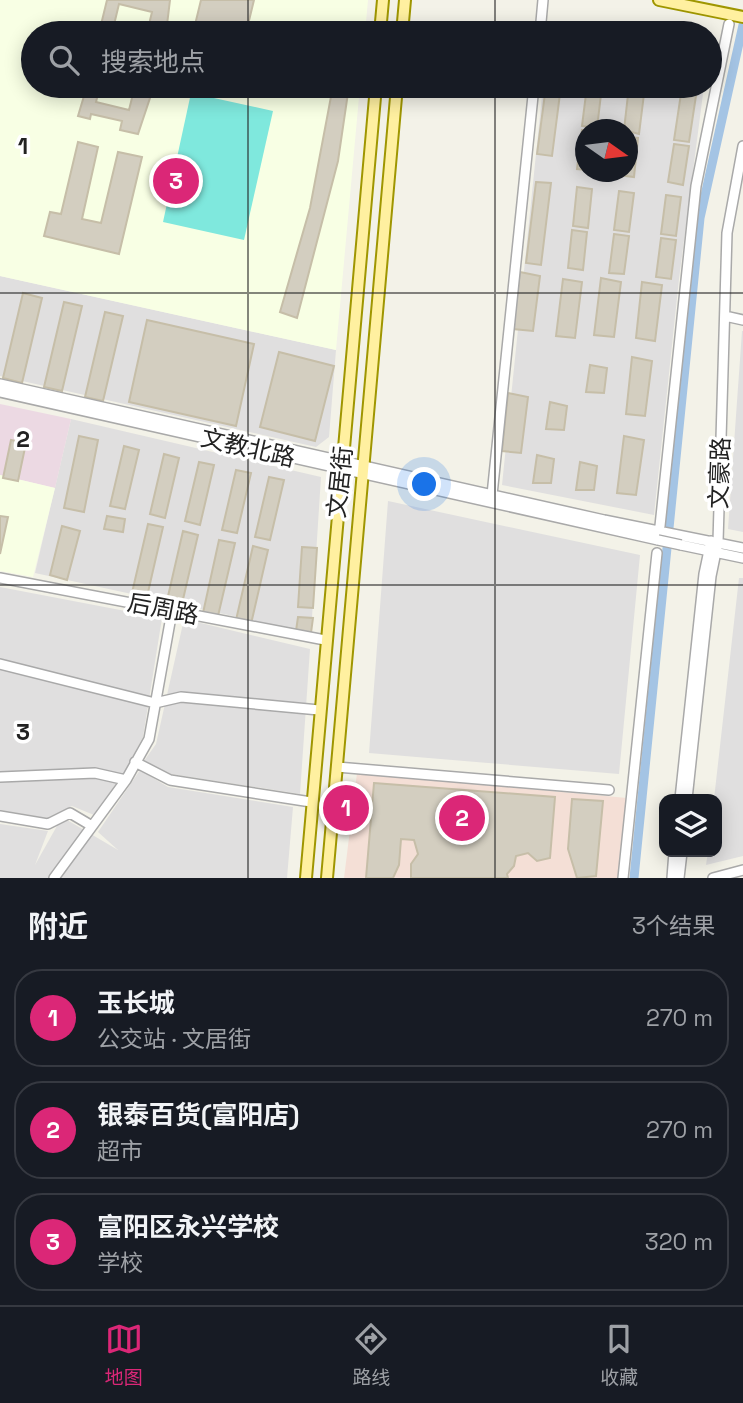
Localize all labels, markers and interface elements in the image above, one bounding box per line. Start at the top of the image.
search box [21,21,722,98]
icon: search [45,41,83,79]
text: 搜索地点 [101,45,205,79]
north arrow [575,119,638,182]
text: 1 [18,131,28,161]
pin: 3 [153,155,199,207]
street label: 文教北路 [198,422,298,473]
text: 2 [16,424,30,454]
street label: 文豪路 [703,436,736,510]
street label: 文居街 [320,445,359,519]
your location [407,467,441,501]
street label: 后周路 [125,586,201,631]
text: 3 [16,717,30,747]
pin: 1 [323,782,369,834]
pin: 2 [439,792,485,844]
map controls [659,794,722,857]
button: layers [659,794,722,857]
text: 附近 [28,907,88,946]
text: 3个结果 [632,911,715,941]
text: 玉长城 [97,986,175,1020]
text: 1 [48,1003,58,1033]
text: 270 m [646,1003,713,1033]
text: 公交站 · 文居街 [97,1024,251,1054]
text: 银泰百货(富阳店) [97,1098,300,1132]
text: 2 [46,1115,60,1145]
text: 270 m [646,1115,713,1145]
text: 超市 [97,1136,143,1166]
text: 富阳区永兴学校 [97,1210,279,1244]
text: 3 [46,1227,60,1257]
text: 320 m [645,1227,713,1257]
text: 学校 [97,1248,143,1278]
tab: 地图 [105,1320,143,1390]
tab: 路线 [352,1320,390,1390]
tab: 收藏 [600,1320,638,1390]

